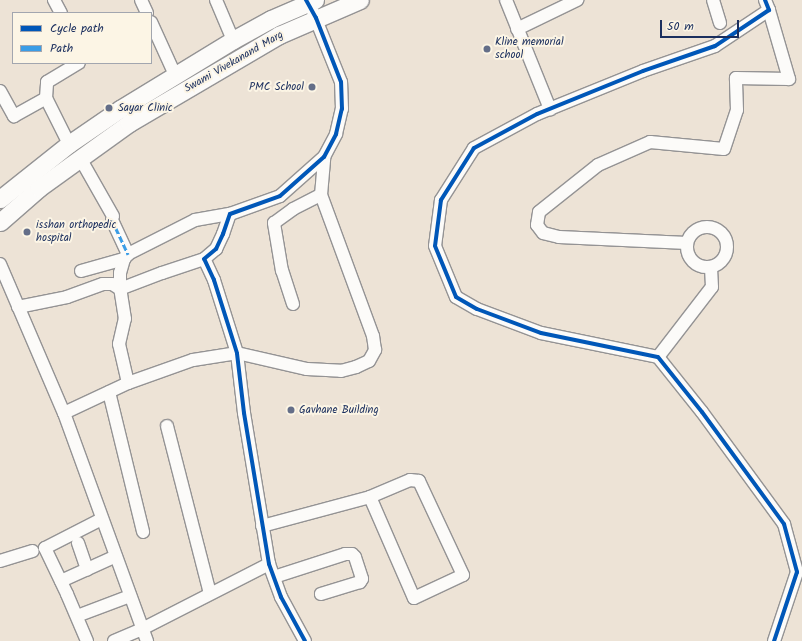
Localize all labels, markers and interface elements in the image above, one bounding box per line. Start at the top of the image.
legend [12,12,152,64]
scale bar [662,12,741,38]
text: 50 m [667,17,694,36]
text: Cycle path [50,19,104,38]
street label: Swami Vivekanand Marg [182,28,286,96]
place label: Kline memorial school [495,36,564,62]
text: Path [50,39,73,58]
marker: Kline memorial school [482,44,492,54]
place label: PMC School [249,80,304,94]
marker: PMC School [307,82,317,92]
place label: Sayar Clinic [118,101,173,115]
marker: Sayar Clinic [103,102,115,114]
place label: isshan orthopedic hospital [36,219,116,245]
marker: isshan orthopedic hospital [21,226,33,238]
place label: Gavhane Building [299,403,379,417]
marker: Gavhane Building [286,405,296,415]

